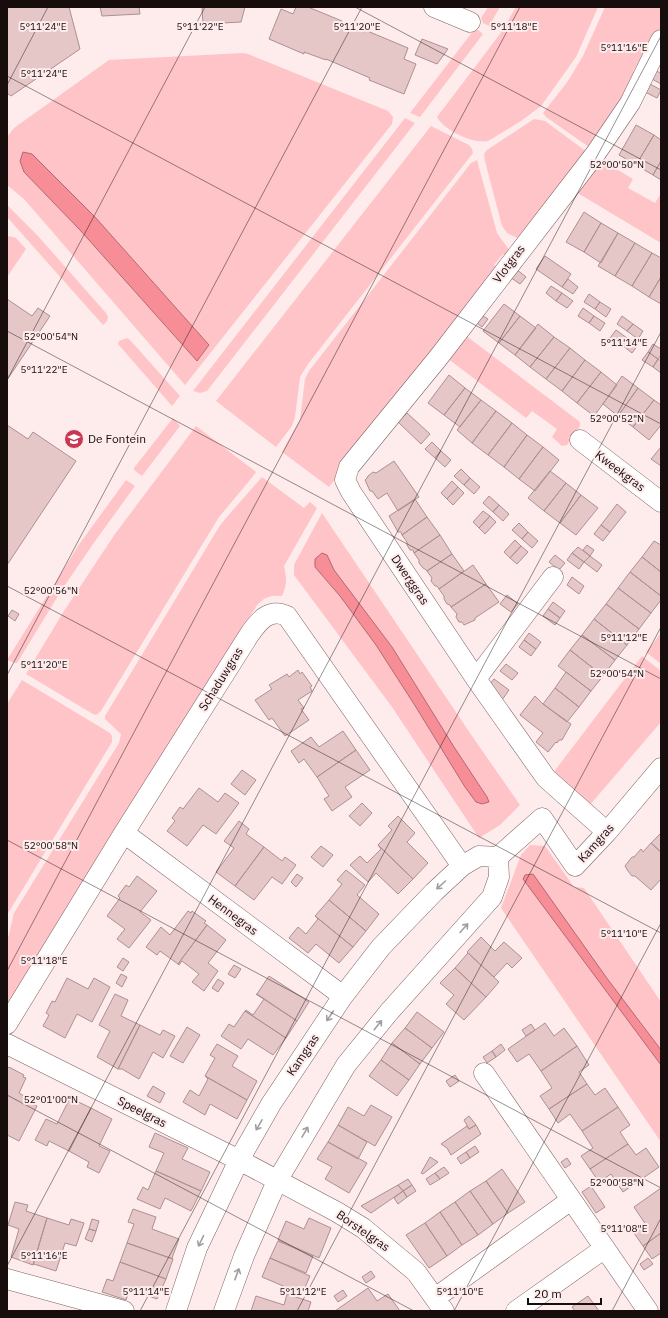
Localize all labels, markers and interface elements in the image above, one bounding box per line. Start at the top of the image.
text: 5°11'24"E [19,20,67,33]
text: 5°11'22"E [176,20,224,33]
text: 5°11'20"E [333,20,381,33]
text: 5°11'18"E [490,20,538,33]
text: 5°11'16"E [600,41,648,54]
text: 5°11'24"E [20,67,68,80]
text: 52°00'50"N [590,158,644,171]
street label: Vlotgras [489,241,528,286]
text: 52°00'54"N [24,330,78,343]
text: 5°11'14"E [600,336,648,349]
text: 5°11'22"E [20,363,68,376]
text: 52°00'52"N [590,412,644,425]
school or university icon: De Fontein [63,428,85,450]
place label: De Fontein [88,431,146,446]
street label: Kweekgras [592,447,648,494]
street label: Dwerggras [388,552,433,608]
text: 52°00'56"N [24,584,78,597]
text: 5°11'12"E [600,631,648,644]
street label: Schaduwgras [195,644,246,713]
text: 5°11'20"E [20,658,68,671]
text: 52°00'54"N [590,667,644,680]
street label: Kamgras [574,820,617,865]
text: 52°00'58"N [24,839,78,852]
one-way arrow [436,880,446,890]
street label: Hennegras [206,891,261,938]
one-way arrow [460,922,469,933]
text: 5°11'10"E [600,927,648,940]
text: 5°11'18"E [20,954,68,967]
one-way arrow [326,1010,334,1021]
one-way arrow [374,1020,383,1030]
street label: Kamgras [283,1031,322,1079]
text: 52°01'00"N [24,1093,78,1106]
street label: Speelgras [115,1093,170,1130]
one-way arrow [255,1119,263,1131]
one-way arrow [302,1126,310,1138]
text: 52°00'58"N [590,1176,644,1189]
street label: Borstelgras [334,1207,393,1255]
text: 5°11'08"E [600,1222,648,1235]
one-way arrow [197,1234,204,1246]
text: 5°11'16"E [20,1249,68,1262]
one-way arrow [234,1268,241,1281]
scale bar [528,1280,601,1306]
text: 5°11'14"E [122,1285,170,1298]
text: 5°11'12"E [279,1285,327,1298]
text: 5°11'10"E [436,1285,484,1298]
text: 20 m [534,1286,562,1301]

